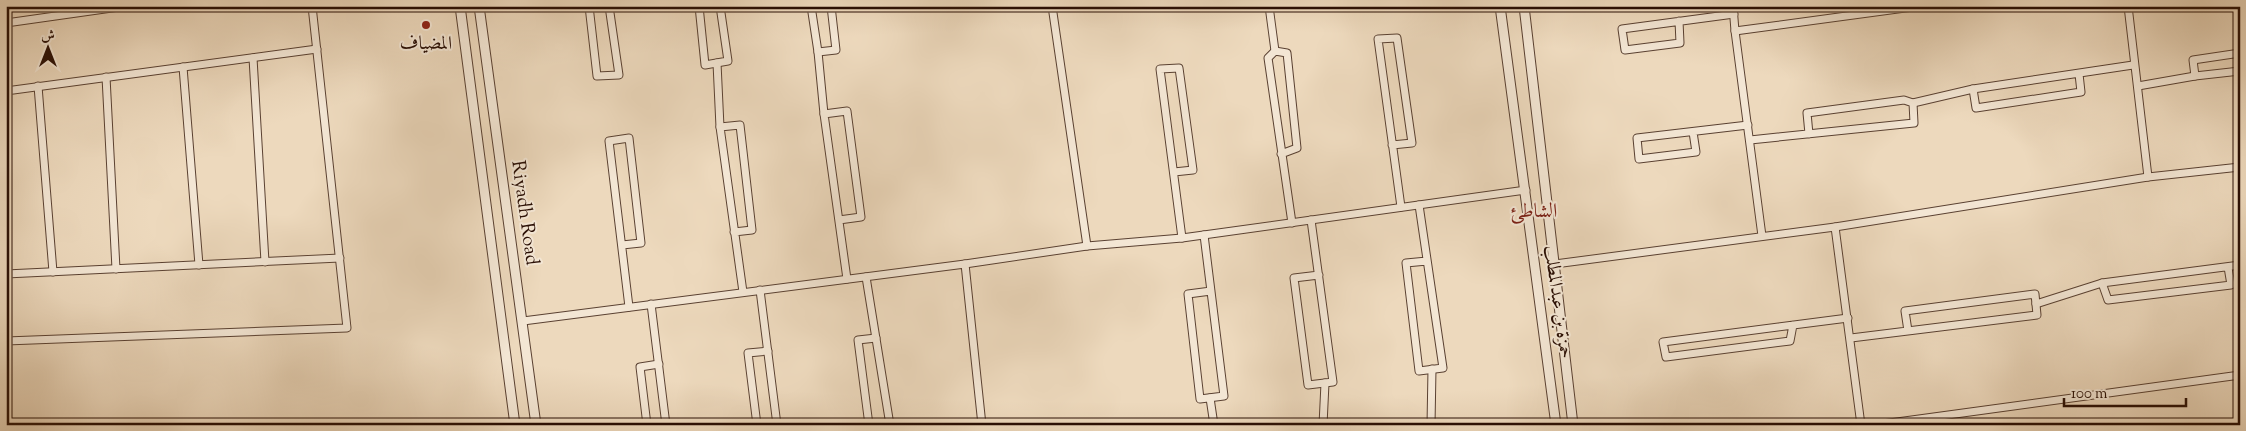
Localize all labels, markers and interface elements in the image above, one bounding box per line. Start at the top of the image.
marker: المضياف [420,19,432,31]
north arrow [22,22,72,72]
text: ش [41,27,55,47]
place label: المضياف [400,31,452,58]
street label: Riyadh Road [503,159,545,267]
district label: الشاطئ [1511,198,1557,227]
street label: حمزة بن عبدالمطلب [1536,244,1578,360]
scale bar [2064,376,2186,408]
text: 100 m [2071,384,2108,405]

